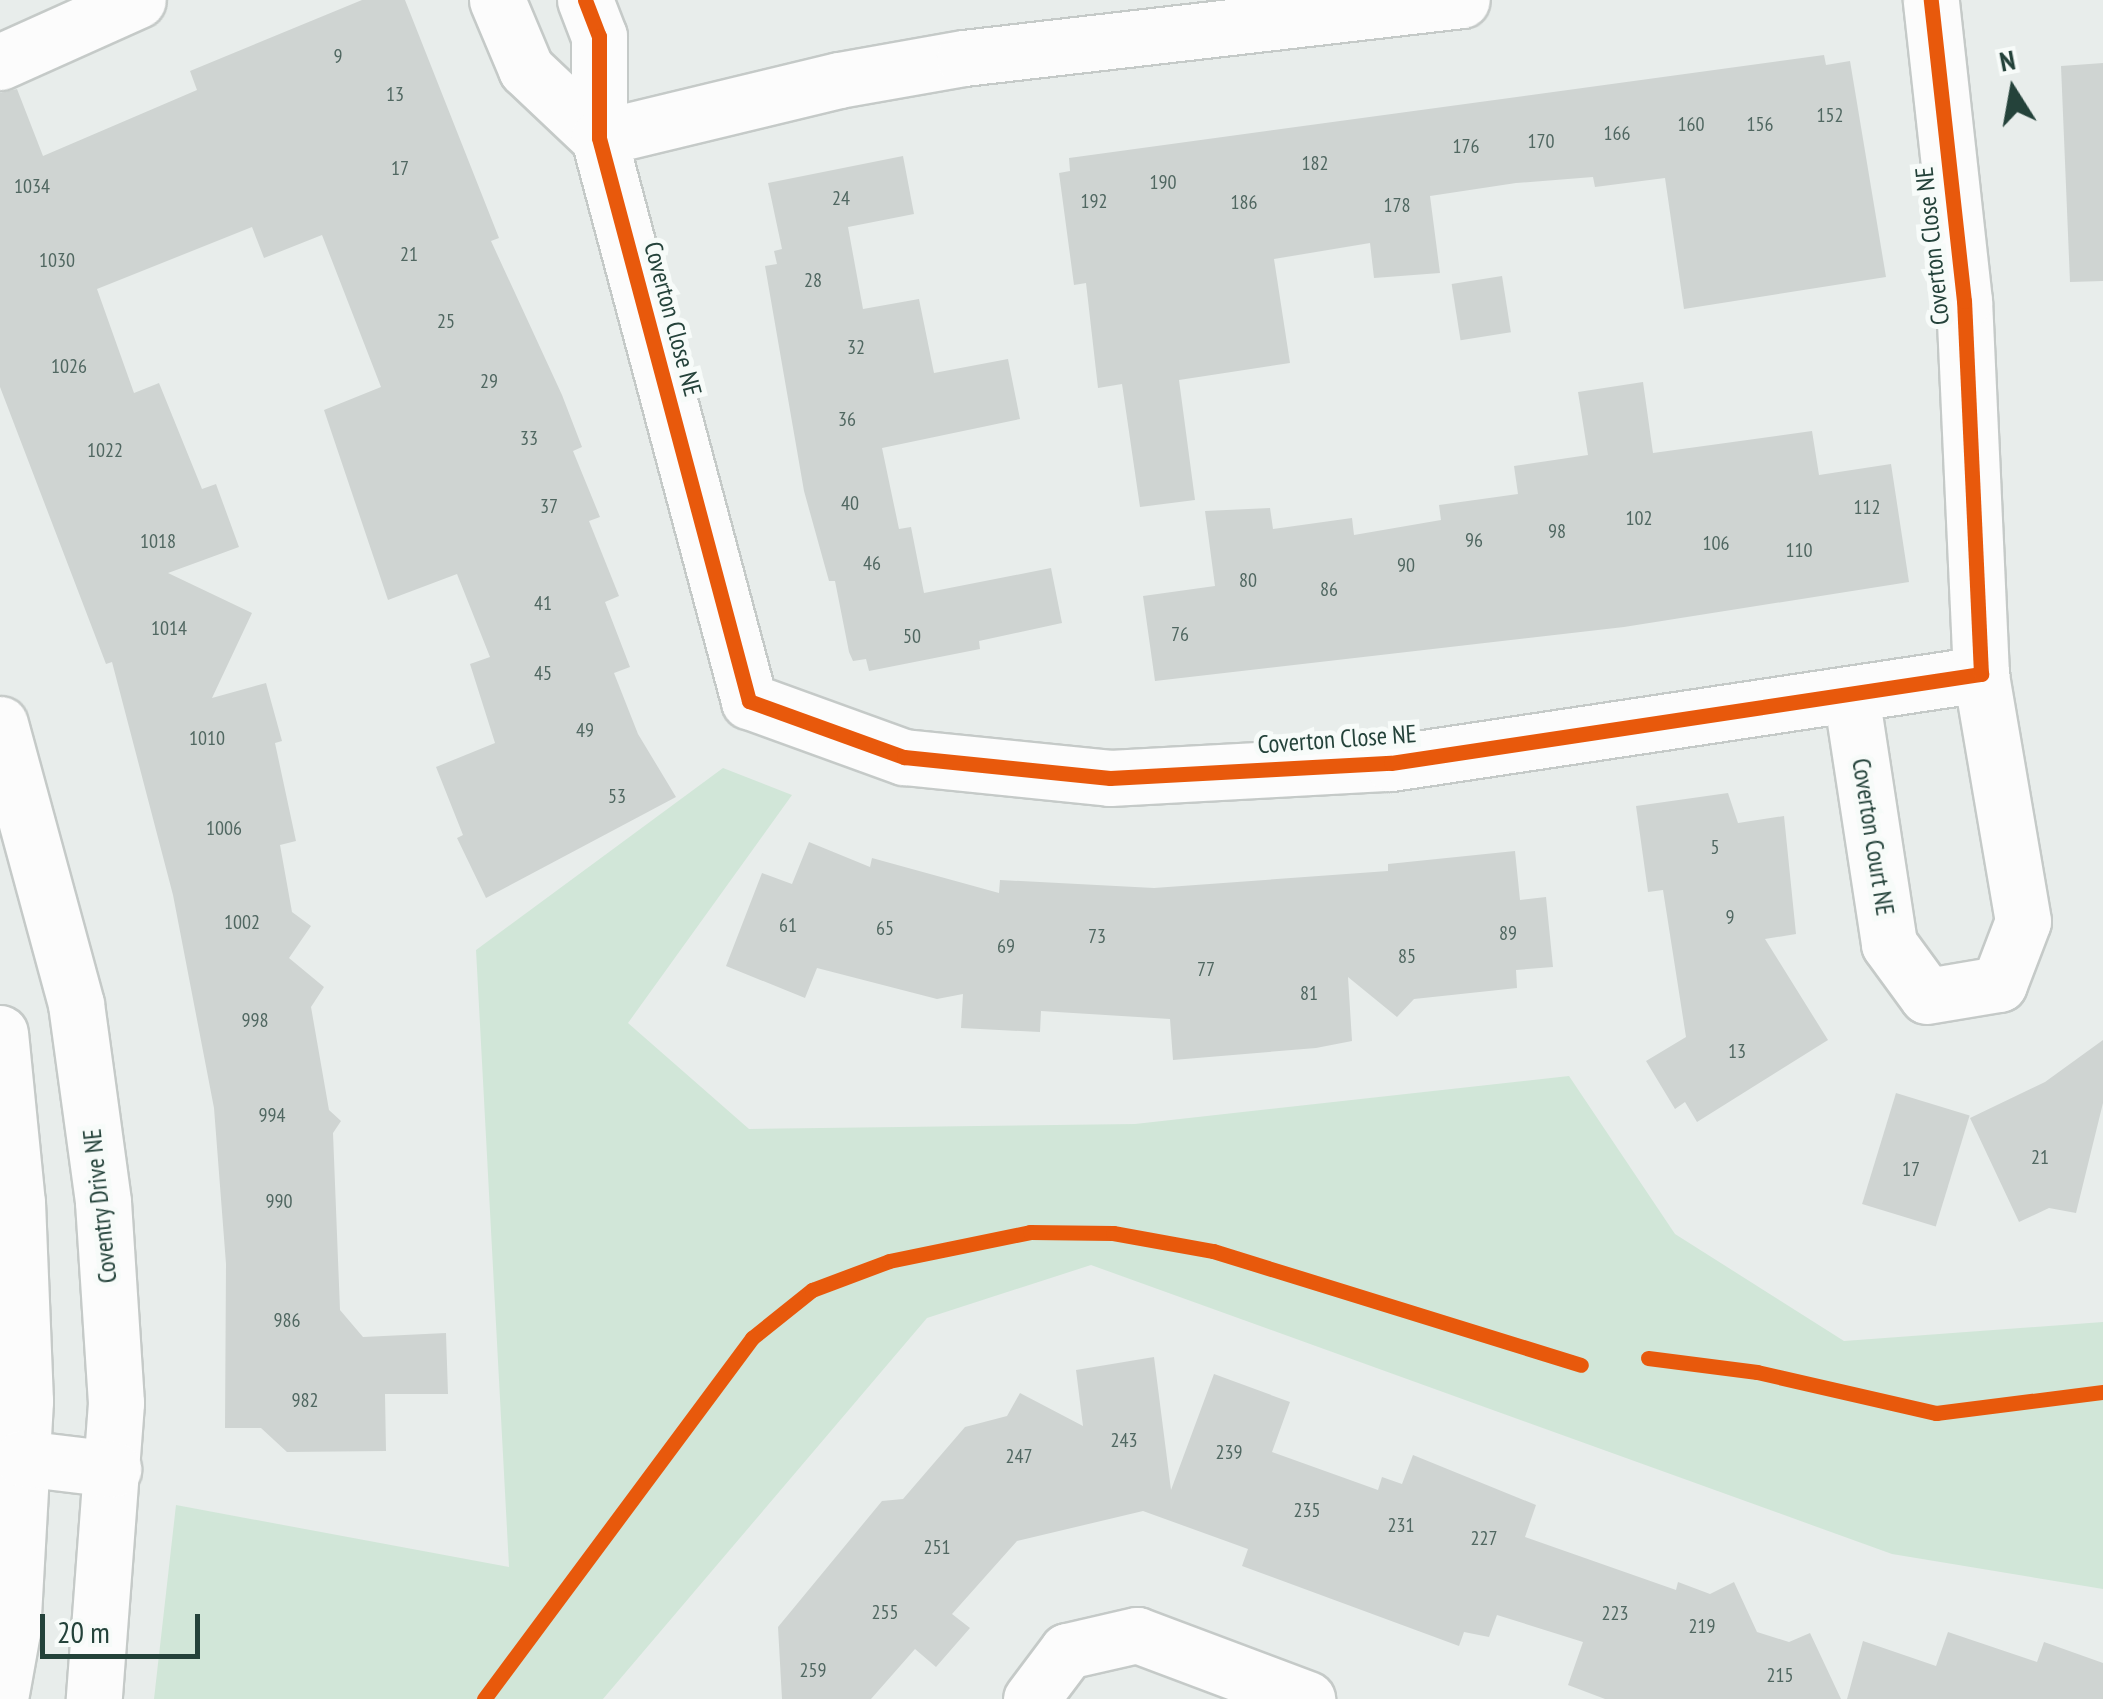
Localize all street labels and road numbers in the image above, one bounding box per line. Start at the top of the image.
street label: Coverton Close NE [1909,165,1955,327]
street label: Coverton Close NE [638,238,708,400]
street label: Coverton Close NE [1257,718,1417,760]
street label: Coverton Court NE [1846,756,1900,918]
street label: Coventry Drive NE [77,1127,123,1285]

